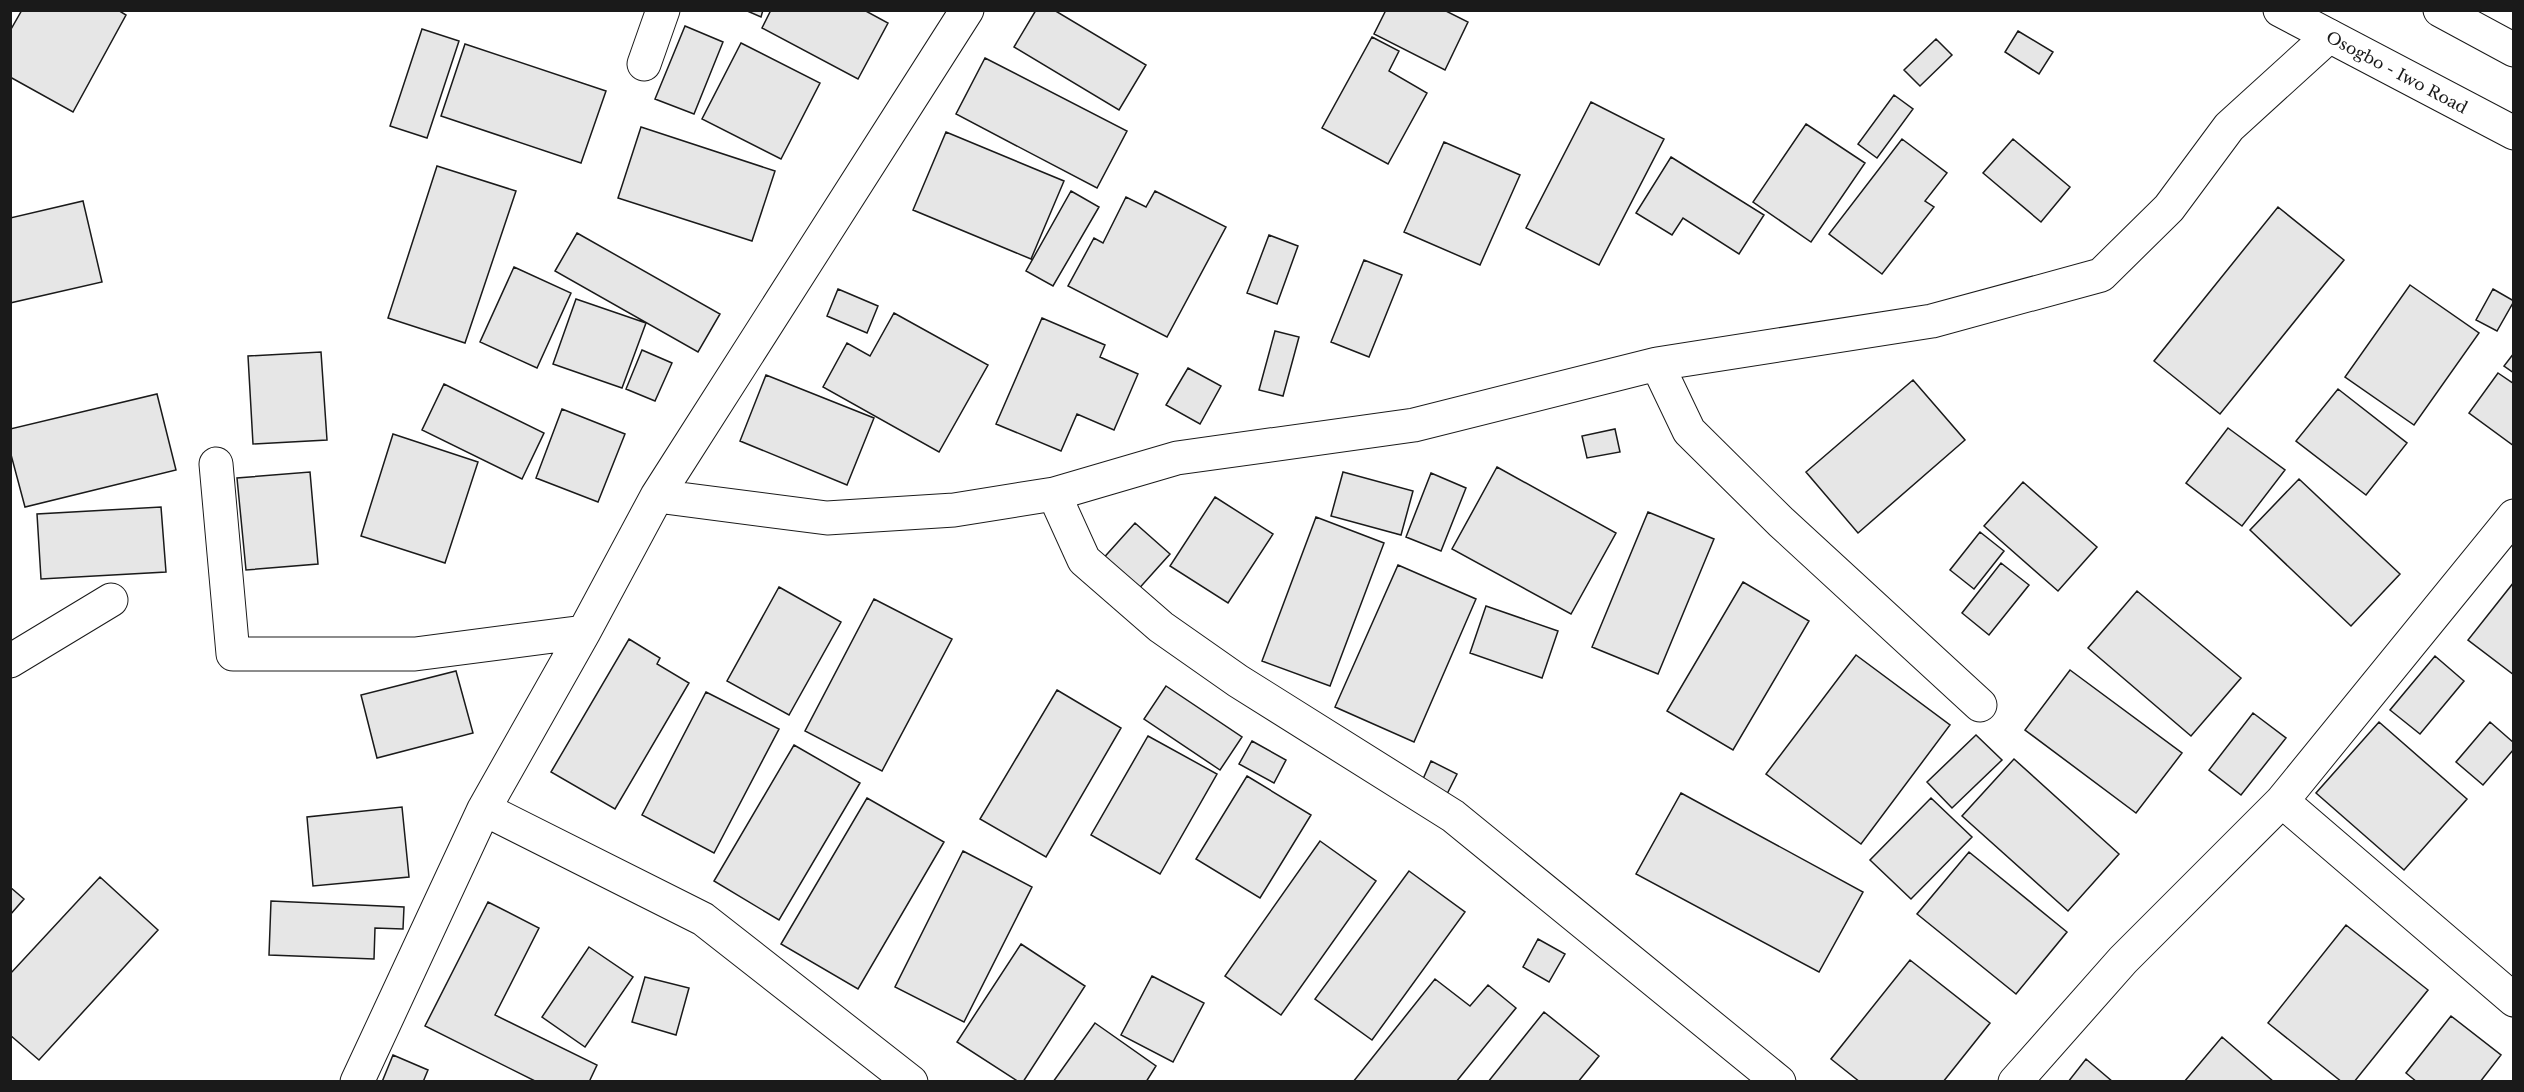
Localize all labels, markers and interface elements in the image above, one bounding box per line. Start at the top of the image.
street label: Osogbo - Iwo Road [2323,26,2471,118]

